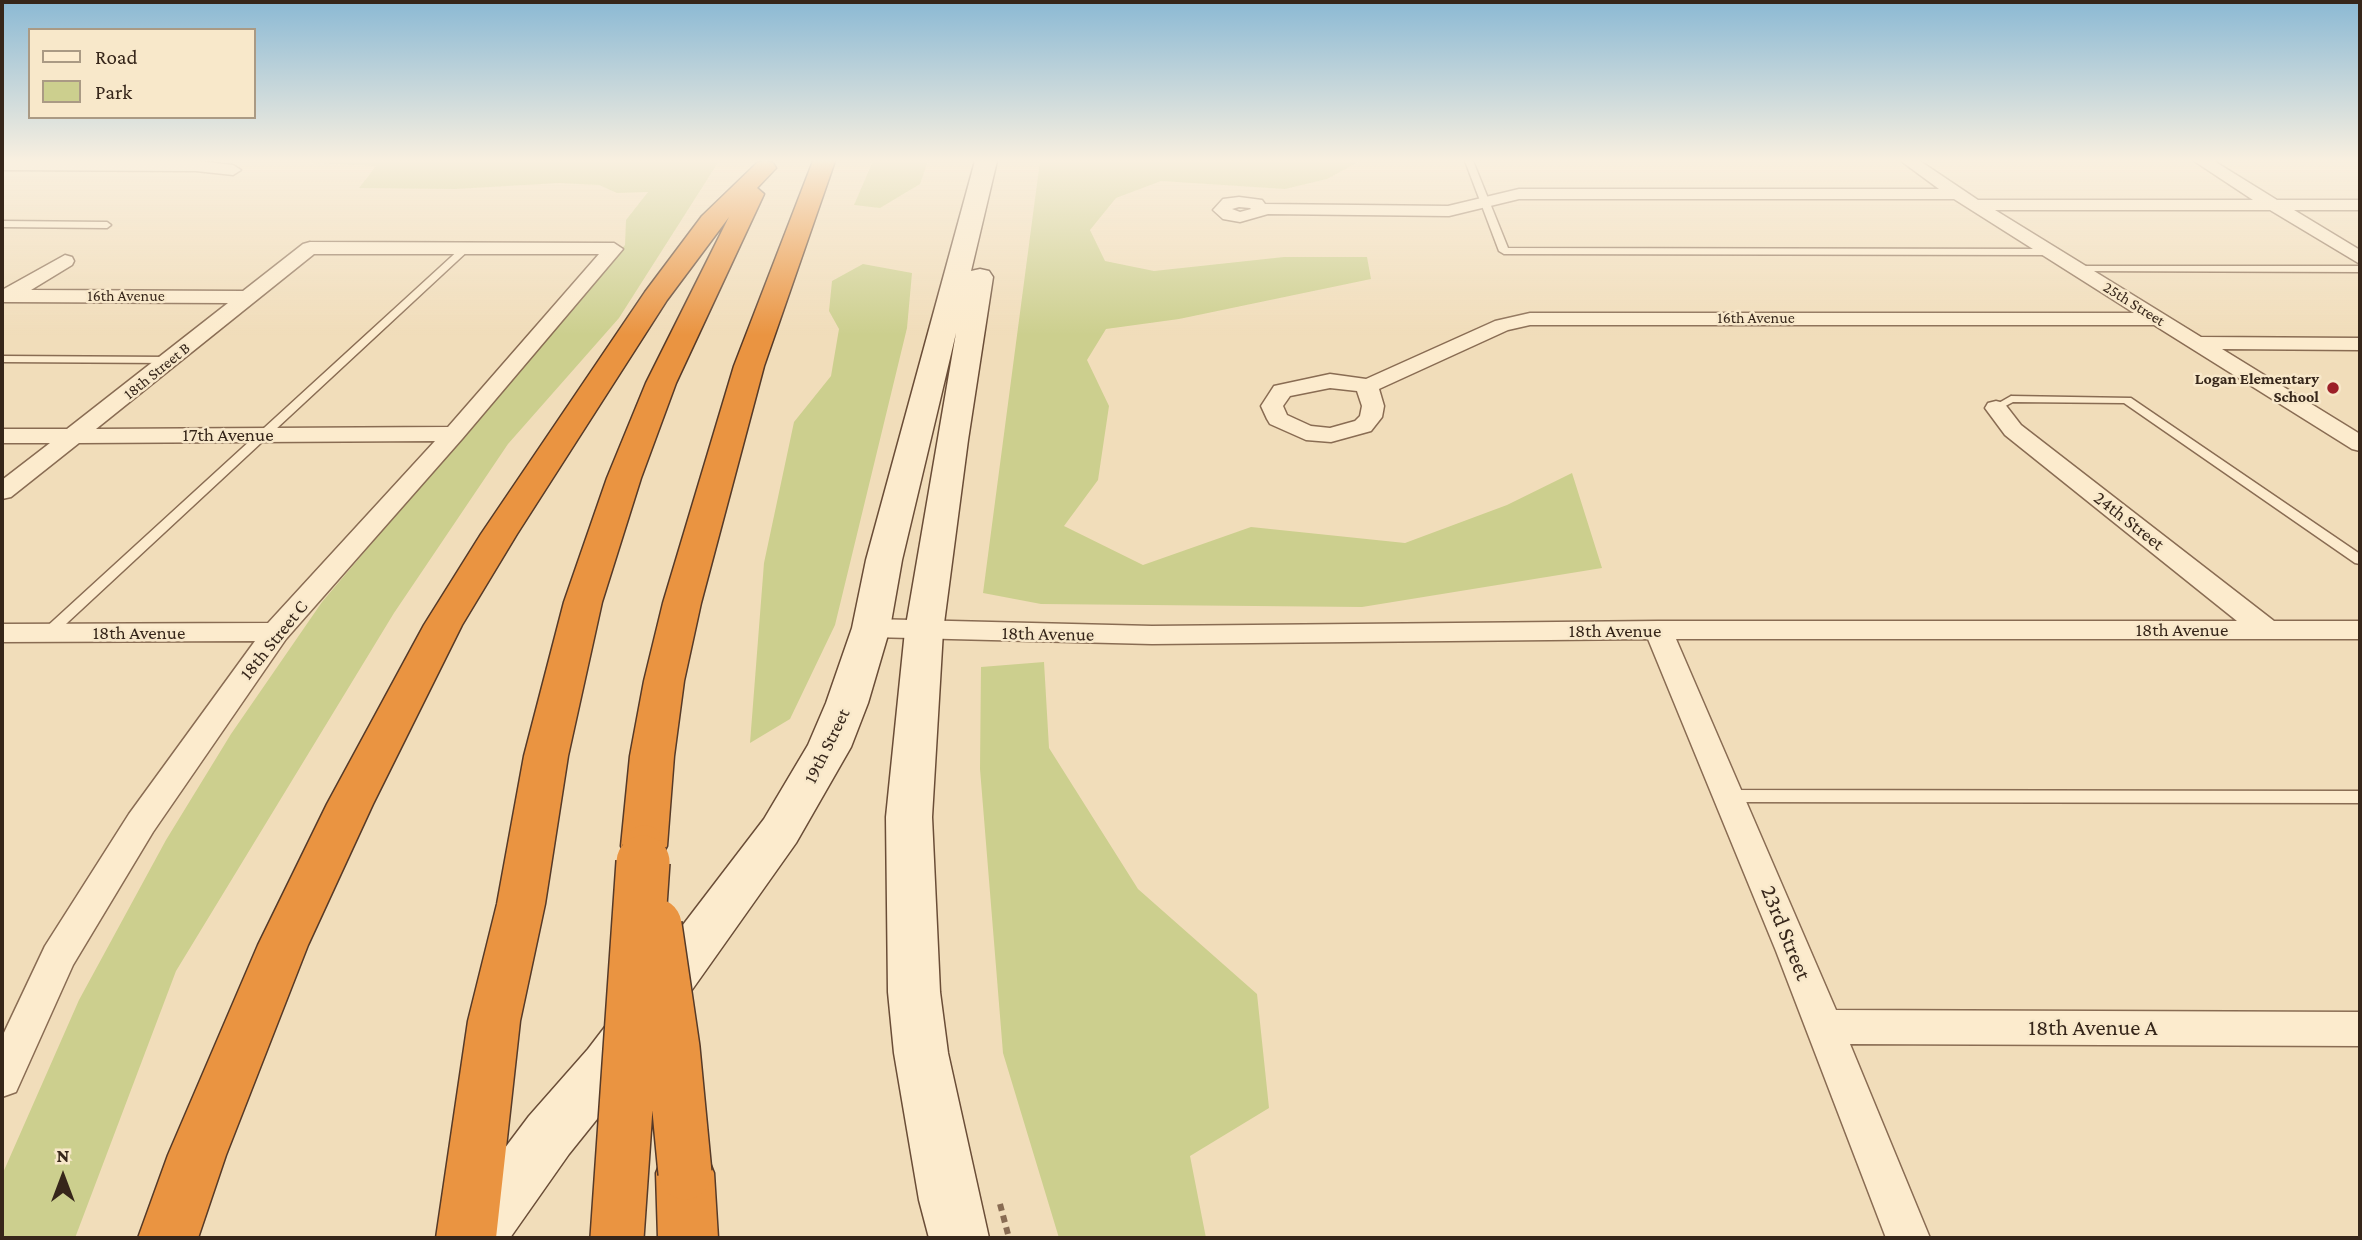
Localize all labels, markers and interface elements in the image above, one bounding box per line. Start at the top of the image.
legend [28,28,256,119]
text: Road [95,45,138,69]
text: Park [95,80,132,104]
street label: 25th Street [2099,277,2169,331]
street label: 16th Avenue [87,286,165,306]
street label: 16th Avenue [1717,308,1795,328]
street label: 18th Street B [120,338,194,404]
place label: Logan Elementary School [2195,369,2319,407]
marker: Logan Elementary School [2325,380,2341,396]
street label: 17th Avenue [183,424,273,446]
street label: 24th Street [2089,486,2169,556]
street label: 18th Street C [235,596,313,684]
street label: 18th Avenue [2136,619,2228,641]
street label: 18th Avenue [1569,620,1661,642]
street label: 18th Avenue [93,622,185,644]
street label: 18th Avenue [1002,622,1094,646]
street label: 19th Street [799,705,855,787]
street label: 23rd Street [1755,882,1817,984]
street label: 18th Avenue A [2028,1014,2158,1042]
north arrow [28,1142,98,1212]
text: N [57,1145,69,1166]

